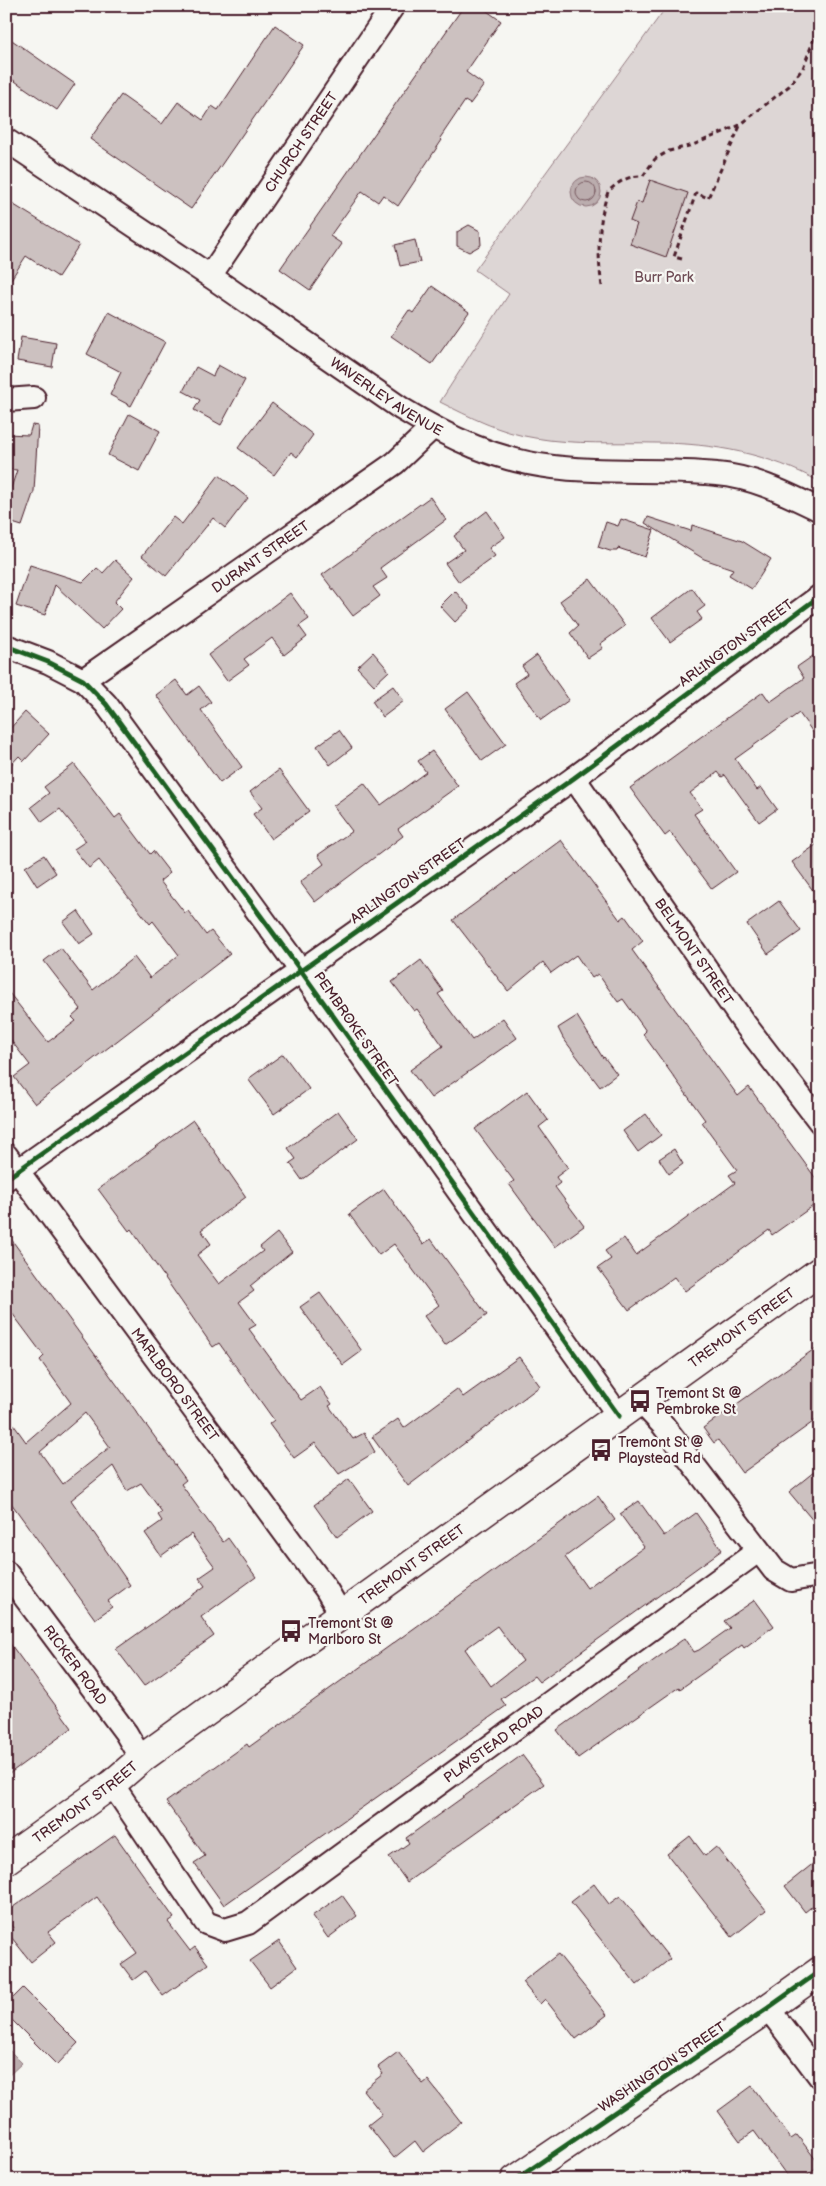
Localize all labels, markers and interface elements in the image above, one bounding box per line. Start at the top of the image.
street label: CHURCH STREET [261,88,341,195]
park label: Burr Park [634,269,694,286]
street label: WAVERLEY AVENUE [327,353,446,439]
street label: DURANT STREET [208,517,313,596]
street label: ARLINGTON STREET [676,596,797,690]
street label: ARLINGTON STREET [347,834,469,927]
street label: BELMONT STREET [651,895,737,1008]
street label: PEMBROKE STREET [310,969,402,1090]
street label: TREMONT STREET [685,1283,798,1371]
street label: MARLBORO STREET [128,1324,223,1445]
place label: Tremont St @ Pembroke St [656,1385,742,1418]
bus stop icon: Tremont St @ Pembroke St [627,1388,653,1414]
place label: Tremont St @ Playstead Rd [618,1434,704,1467]
bus stop icon: Tremont St @ Playstead Rd [588,1437,614,1463]
street label: TREMONT STREET [355,1520,468,1608]
place label: Tremont St @ Marlboro St [308,1615,394,1648]
bus stop icon: Tremont St @ Marlboro St [278,1618,304,1644]
street label: RICKER ROAD [40,1622,111,1708]
street label: PLAYSTEAD ROAD [440,1702,547,1786]
street label: TREMONT STREET [29,1757,141,1847]
street label: WASHINGTON STREET [595,2018,729,2116]

